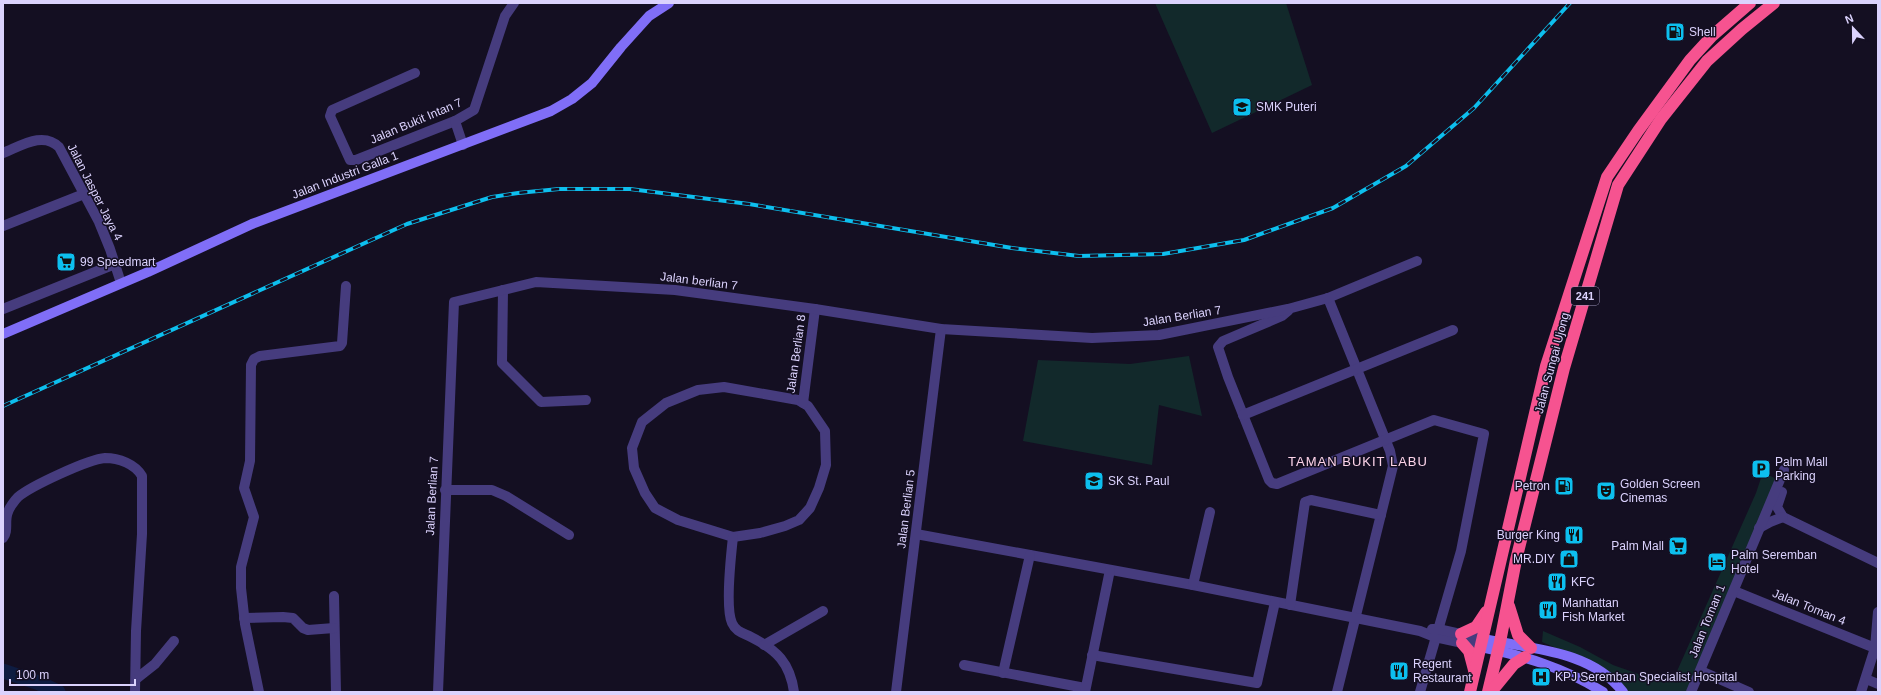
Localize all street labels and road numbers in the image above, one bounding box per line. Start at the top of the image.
street label: Jalan Bukit Intan 7 [368,95,464,147]
street label: Jalan Jasper Jaya 4 [65,141,126,243]
street label: Jalan Industri Galla 1 [290,148,400,202]
street label: Jalan berlian 7 [659,269,739,293]
road number: 241 [1571,287,1599,305]
street label: Jalan Berlian 7 [1142,303,1223,329]
street label: Jalan Sungai Ujong [1532,311,1572,415]
street label: Jalan Berlian 8 [784,313,809,394]
street label: Jalan Berlian 7 [423,456,441,536]
street label: Jalan Berlian 5 [894,468,918,549]
street label: Jalan Toman 1 [1686,582,1728,660]
street label: Jalan Toman 4 [1770,586,1848,628]

